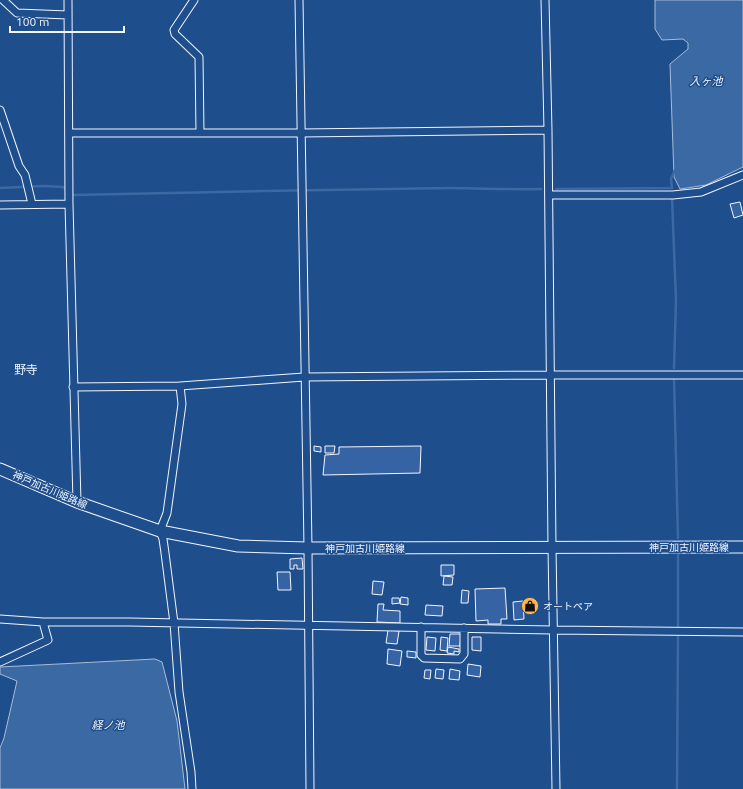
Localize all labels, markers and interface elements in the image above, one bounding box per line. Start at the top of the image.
scale bar [10,8,124,34]
text: 100 m [16,15,49,28]
water label: 入ヶ池 [690,75,723,87]
district label: 野寺 [14,363,38,376]
street label: 神戸加古川姫路線 [11,469,89,511]
street label: 神戸加古川姫路線 [649,542,729,553]
street label: 神戸加古川姫路線 [325,543,405,554]
shop icon: オートペア [520,596,540,616]
place label: オートペア [543,601,593,612]
water label: 経ノ池 [92,719,125,731]

